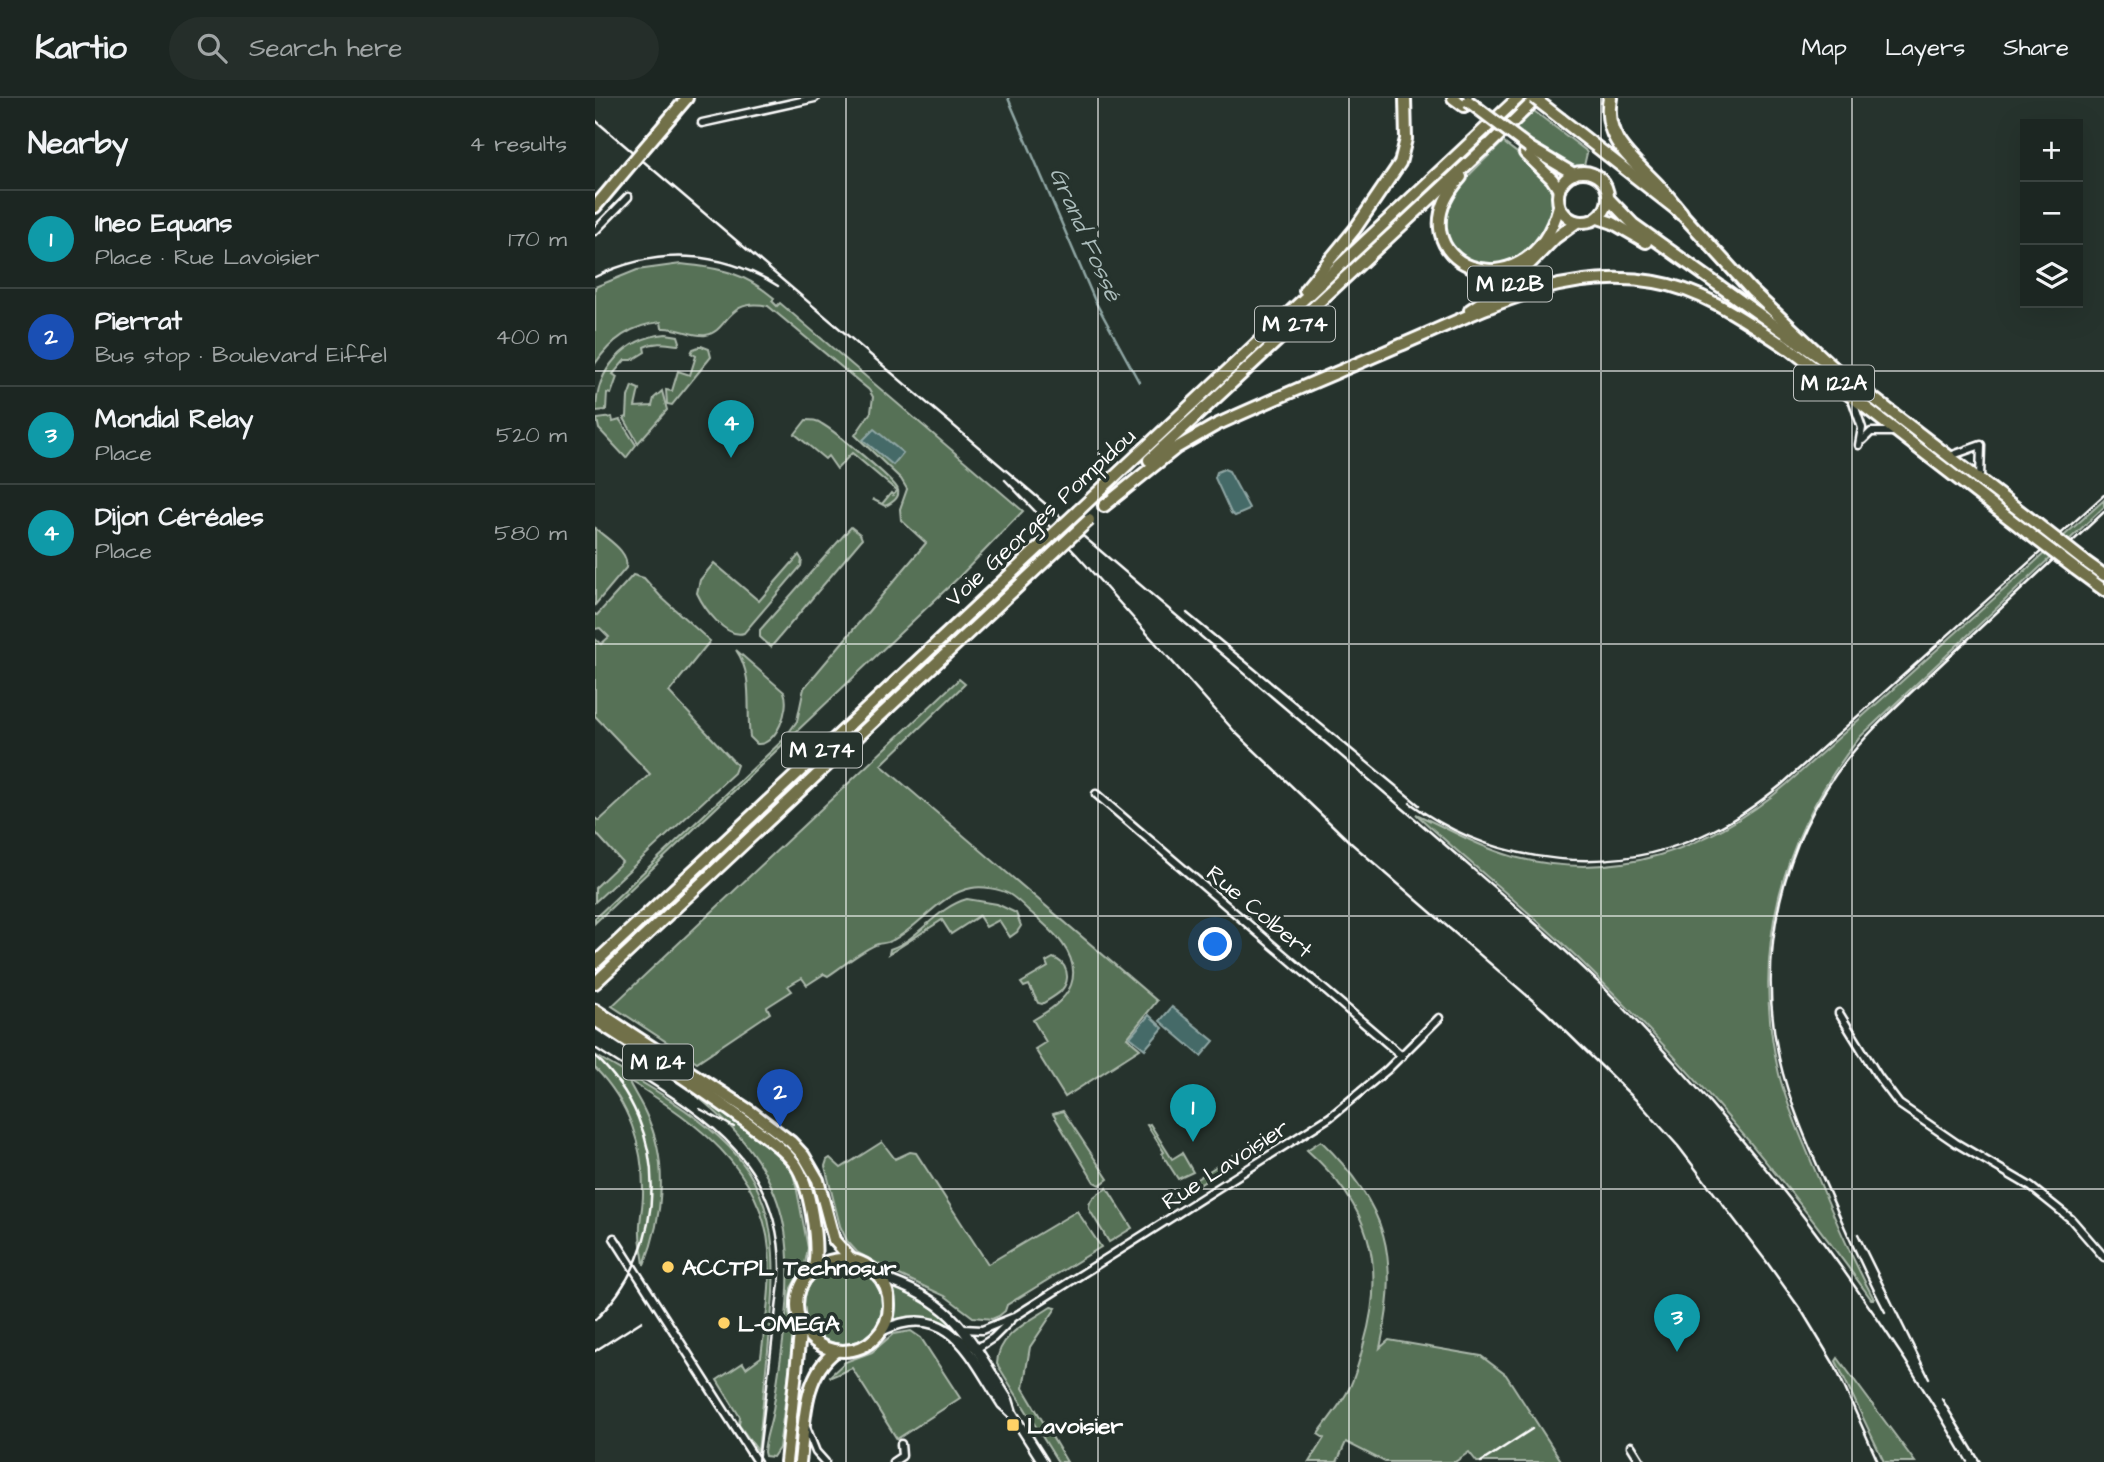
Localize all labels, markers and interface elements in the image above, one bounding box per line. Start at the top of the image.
search box [169,17,659,80]
text: Kartio [35,25,127,71]
icon: search [193,29,231,67]
text: Search here [249,30,402,66]
text: Map [1802,31,1847,65]
text: Layers [1885,31,1965,65]
text: Share [2003,31,2069,65]
map controls [2020,119,2083,308]
button: + [2020,119,2083,182]
text: Nearby [28,123,128,165]
text: 4 results [469,128,567,160]
water label: Grand Fossé [1040,162,1130,308]
button: − [2020,182,2083,245]
text: Ineo Equans [95,205,232,241]
text: 1 [50,223,52,255]
text: 170 m [508,223,567,255]
text: Place · Rue Lavoisier [95,241,320,273]
button: layers [2020,245,2083,308]
road number: M 122B [1468,266,1552,302]
text: Pierrat [95,303,182,339]
road number: M 274 [1255,306,1335,342]
text: 2 [44,321,58,353]
text: 400 m [495,321,567,353]
text: Bus stop · Boulevard Eiffel [95,339,387,371]
road number: M 122A [1794,366,1874,400]
pin: 4 [708,400,754,458]
text: Mondial Relay [95,401,253,437]
text: 3 [45,419,57,451]
text: 520 m [496,419,567,451]
street label: Voie Georges Pompidou [938,421,1144,615]
text: Place [95,437,152,469]
text: Dijon Céréales [95,499,264,535]
text: 4 [43,517,59,549]
text: 580 m [494,517,567,549]
text: Place [95,535,152,567]
road number: M 274 [782,732,862,768]
street label: Rue Colbert [1199,858,1320,966]
your location [1198,927,1232,961]
road number: M 124 [623,1044,693,1080]
pin: 2 [757,1069,803,1127]
pin: 1 [1170,1084,1216,1142]
street label: Rue Lavoisier [1156,1112,1296,1218]
place label: ACCTPL Technosur [682,1252,897,1284]
marker: ACCTPL Technosur [660,1259,676,1275]
pin: 3 [1654,1294,1700,1352]
place label: L-OMEGA [738,1308,840,1340]
marker: L-OMEGA [716,1315,732,1331]
place label: Lavoisier [1027,1410,1123,1442]
marker: Lavoisier [1005,1417,1021,1433]

